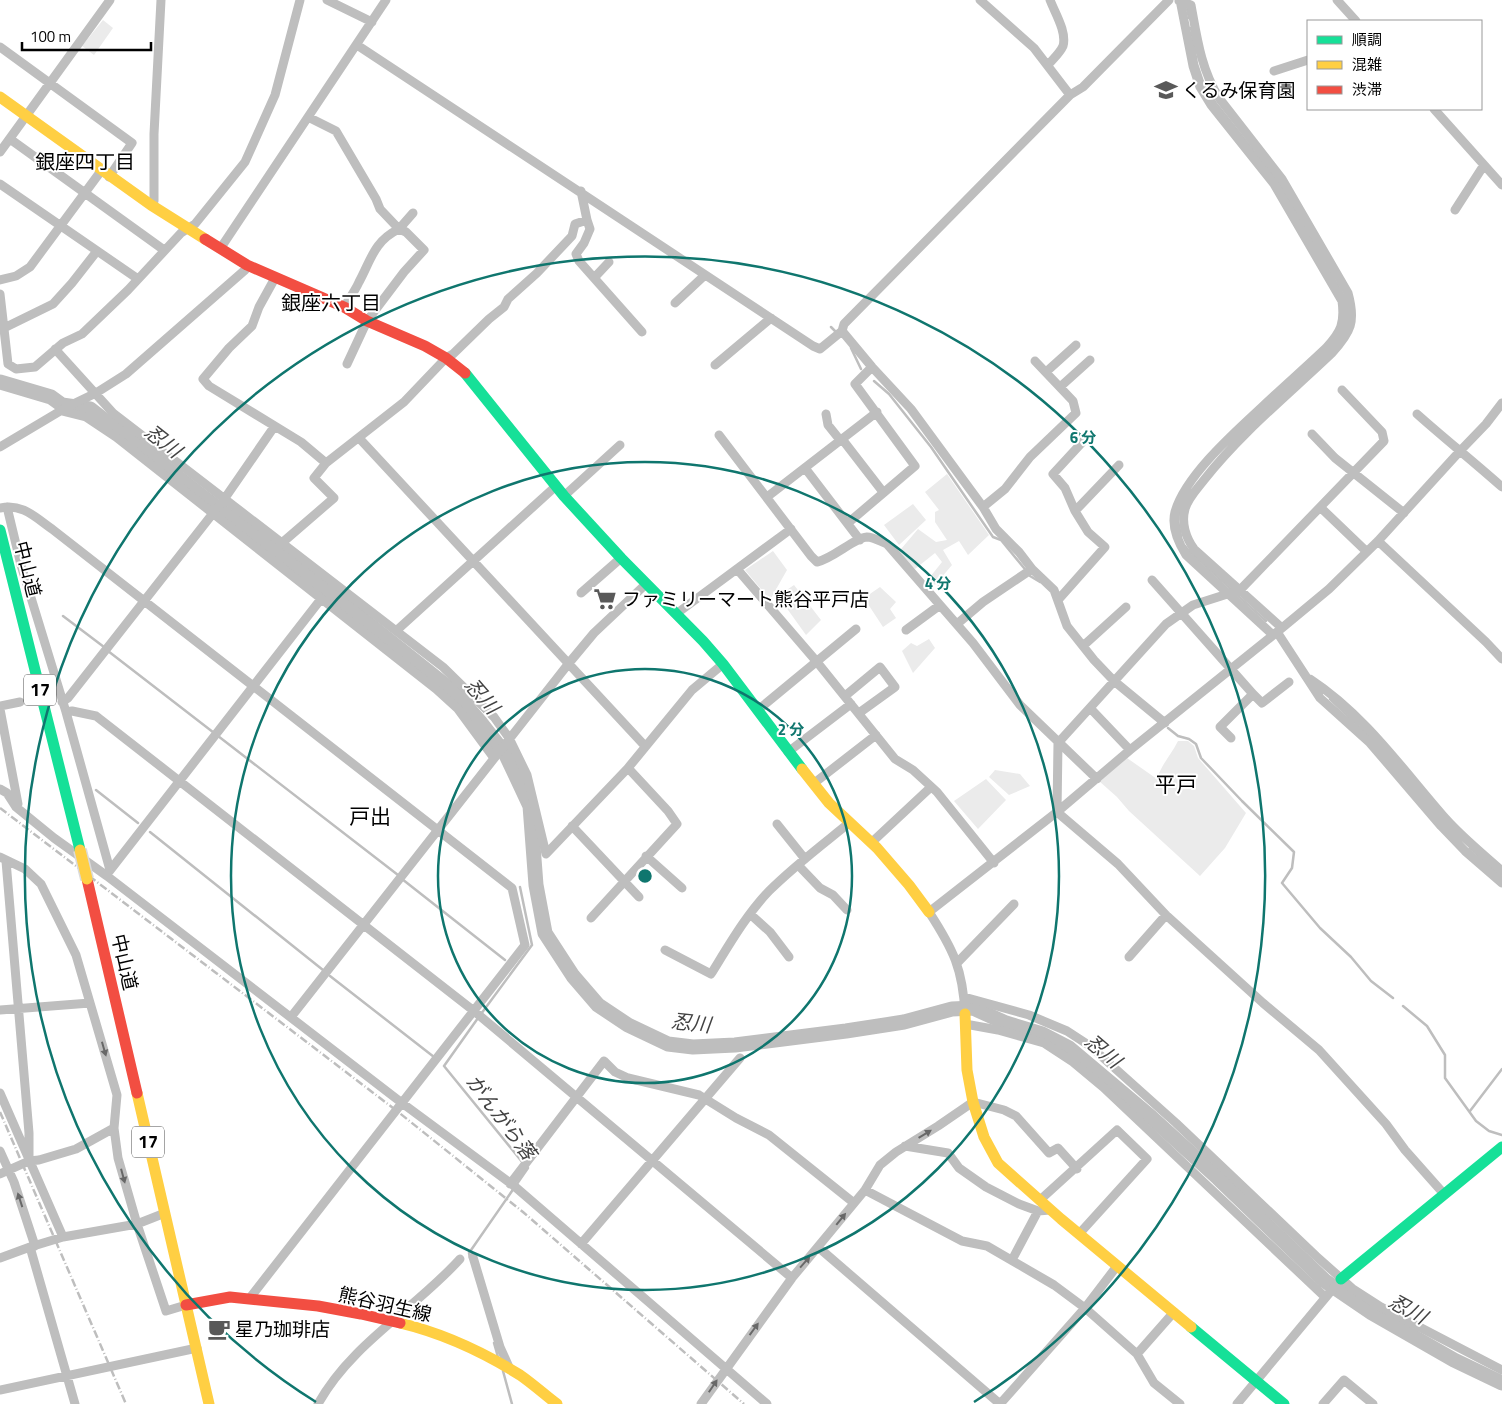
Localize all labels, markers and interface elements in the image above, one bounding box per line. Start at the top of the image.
scale bar [22,20,151,52]
legend [1307,20,1482,110]
text: 100 m [30,25,71,48]
text: 順調 [1352,28,1382,51]
text: 混雑 [1352,53,1382,76]
place label: くるみ保育園 [1182,75,1296,104]
school or university icon: くるみ保育園 [1153,77,1179,103]
text: 渋滞 [1352,78,1382,101]
district label: 銀座四丁目 [35,146,135,177]
district label: 銀座六丁目 [281,287,381,318]
water label: 忍川 [138,416,190,466]
text: 6 分 [1070,426,1096,449]
street label: 中山道 [8,538,49,600]
text: 4 分 [925,572,951,595]
place label: ファミリーマート熊谷平戸店 [622,584,869,613]
supermarket icon: ファミリーマート熊谷平戸店 [592,586,618,612]
water label: 忍川 [458,670,509,722]
road number: 17 [24,674,56,706]
text: 2 分 [778,718,804,741]
district label: 平戸 [1155,768,1197,800]
district label: 戸出 [349,800,391,832]
centre of rings [636,867,654,885]
street label: 中山道 [105,931,146,993]
water label: 忍川 [670,1005,715,1040]
water label: 忍川 [1078,1026,1130,1077]
one-way arrow [100,1042,108,1057]
water label: がんがら落 [459,1067,546,1168]
road number: 17 [132,1126,164,1158]
one-way arrow [918,1129,931,1139]
one-way arrow [119,1169,127,1184]
one-way arrow [16,1192,23,1207]
one-way arrow [836,1212,847,1225]
one-way arrow [799,1256,810,1269]
street label: 熊谷羽生線 [336,1279,435,1328]
water label: 忍川 [1383,1285,1435,1333]
place label: 星乃珈琲店 [235,1314,330,1343]
cafe icon: 星乃珈琲店 [206,1316,232,1342]
one-way arrow [749,1322,759,1336]
one-way arrow [708,1379,718,1393]

